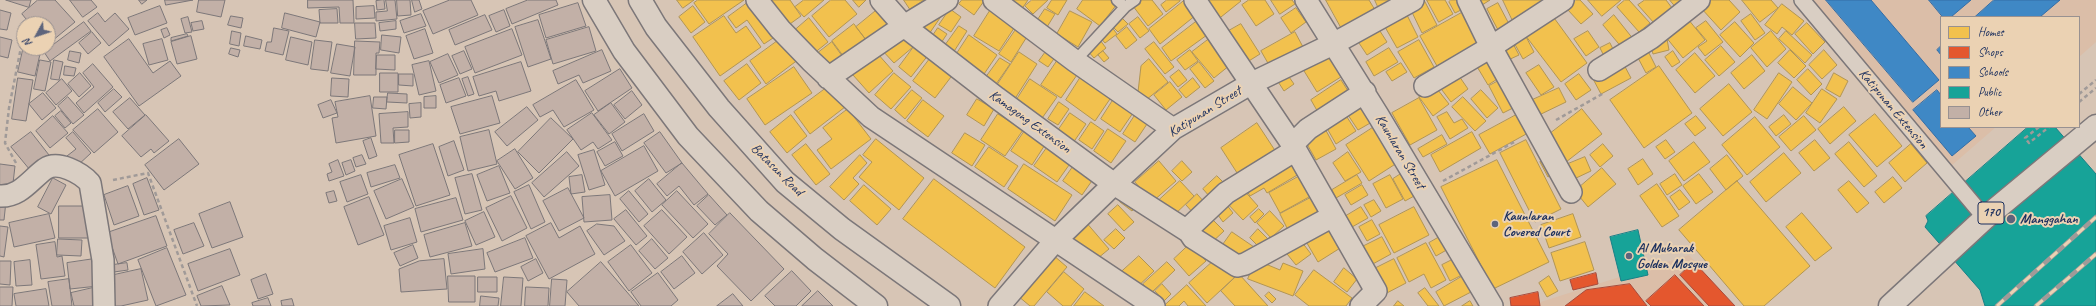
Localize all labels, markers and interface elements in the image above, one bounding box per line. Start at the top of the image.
north arrow [16,16,56,56]
legend [1940,16,2080,128]
text: Homes [1978,24,2004,40]
text: N [20,36,35,50]
text: Shops [1978,44,2003,60]
text: Schools [1978,64,2008,80]
street label: Katipunan Extension [1855,66,1931,152]
street label: Katipunan Street [1165,83,1245,141]
text: Public [1978,84,2002,100]
street label: Kamagong Extension [986,87,1074,157]
text: Other [1978,104,2002,120]
street label: Kaunlaran Street [1371,112,1429,192]
street label: Batasan Road [747,140,807,200]
road number: 170 [1978,202,2004,224]
place label: Kaunlaran Covered Court [1503,208,1569,240]
place label: Manggahan [2020,211,2078,227]
marker: Manggahan [2005,213,2017,225]
marker: Kaunlaran Covered Court [1490,219,1500,229]
place label: Al Mubarak Golden Mosque [1637,240,1707,272]
marker: Al Mubarak Golden Mosque [1624,251,1634,261]

